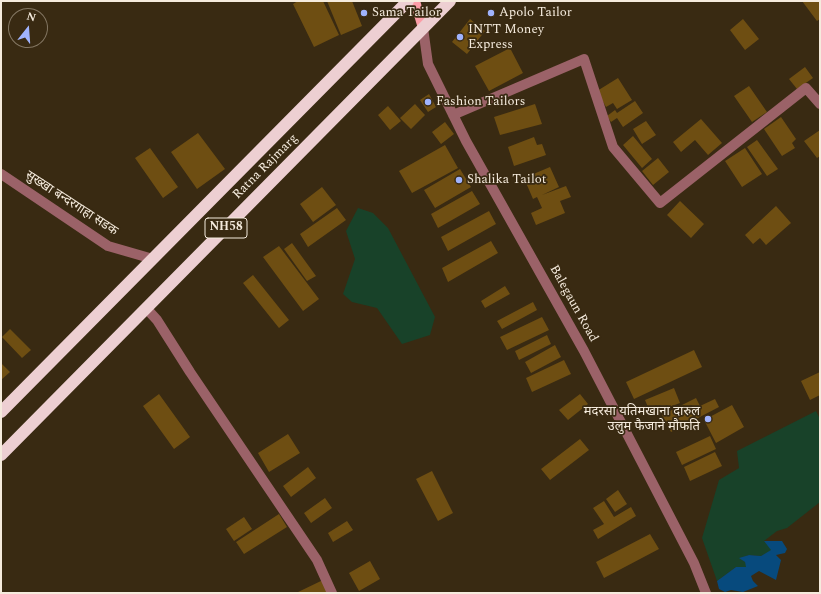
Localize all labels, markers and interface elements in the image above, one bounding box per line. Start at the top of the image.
place label: Sama Tailor [372,5,441,21]
place label: Apolo Tailor [499,5,572,21]
north arrow [8,8,48,48]
text: N [25,8,38,26]
marker: Sama Tailor [359,8,369,18]
marker: Apolo Tailor [486,8,496,18]
place label: INTT Money Express [468,22,544,53]
marker: INTT Money Express [455,32,465,42]
place label: Fashion Tailors [436,94,525,110]
marker: Fashion Tailors [423,97,433,107]
street label: Ratna Rajmarg [230,131,302,203]
street label: सुख्खा बन्दरगाहा सडक [22,168,120,240]
place label: Shalika Tailot [467,172,546,188]
marker: Shalika Tailot [454,175,464,185]
road number: NH58 [205,218,247,238]
street label: Balegaun Road [545,263,601,345]
place label: मदरसा यतिमखाना दारुल उलुम फैजाने माैफति [584,404,700,435]
marker: मदरसा यतिमखाना दारुल उलुम फैजाने माैफति [703,414,713,424]

